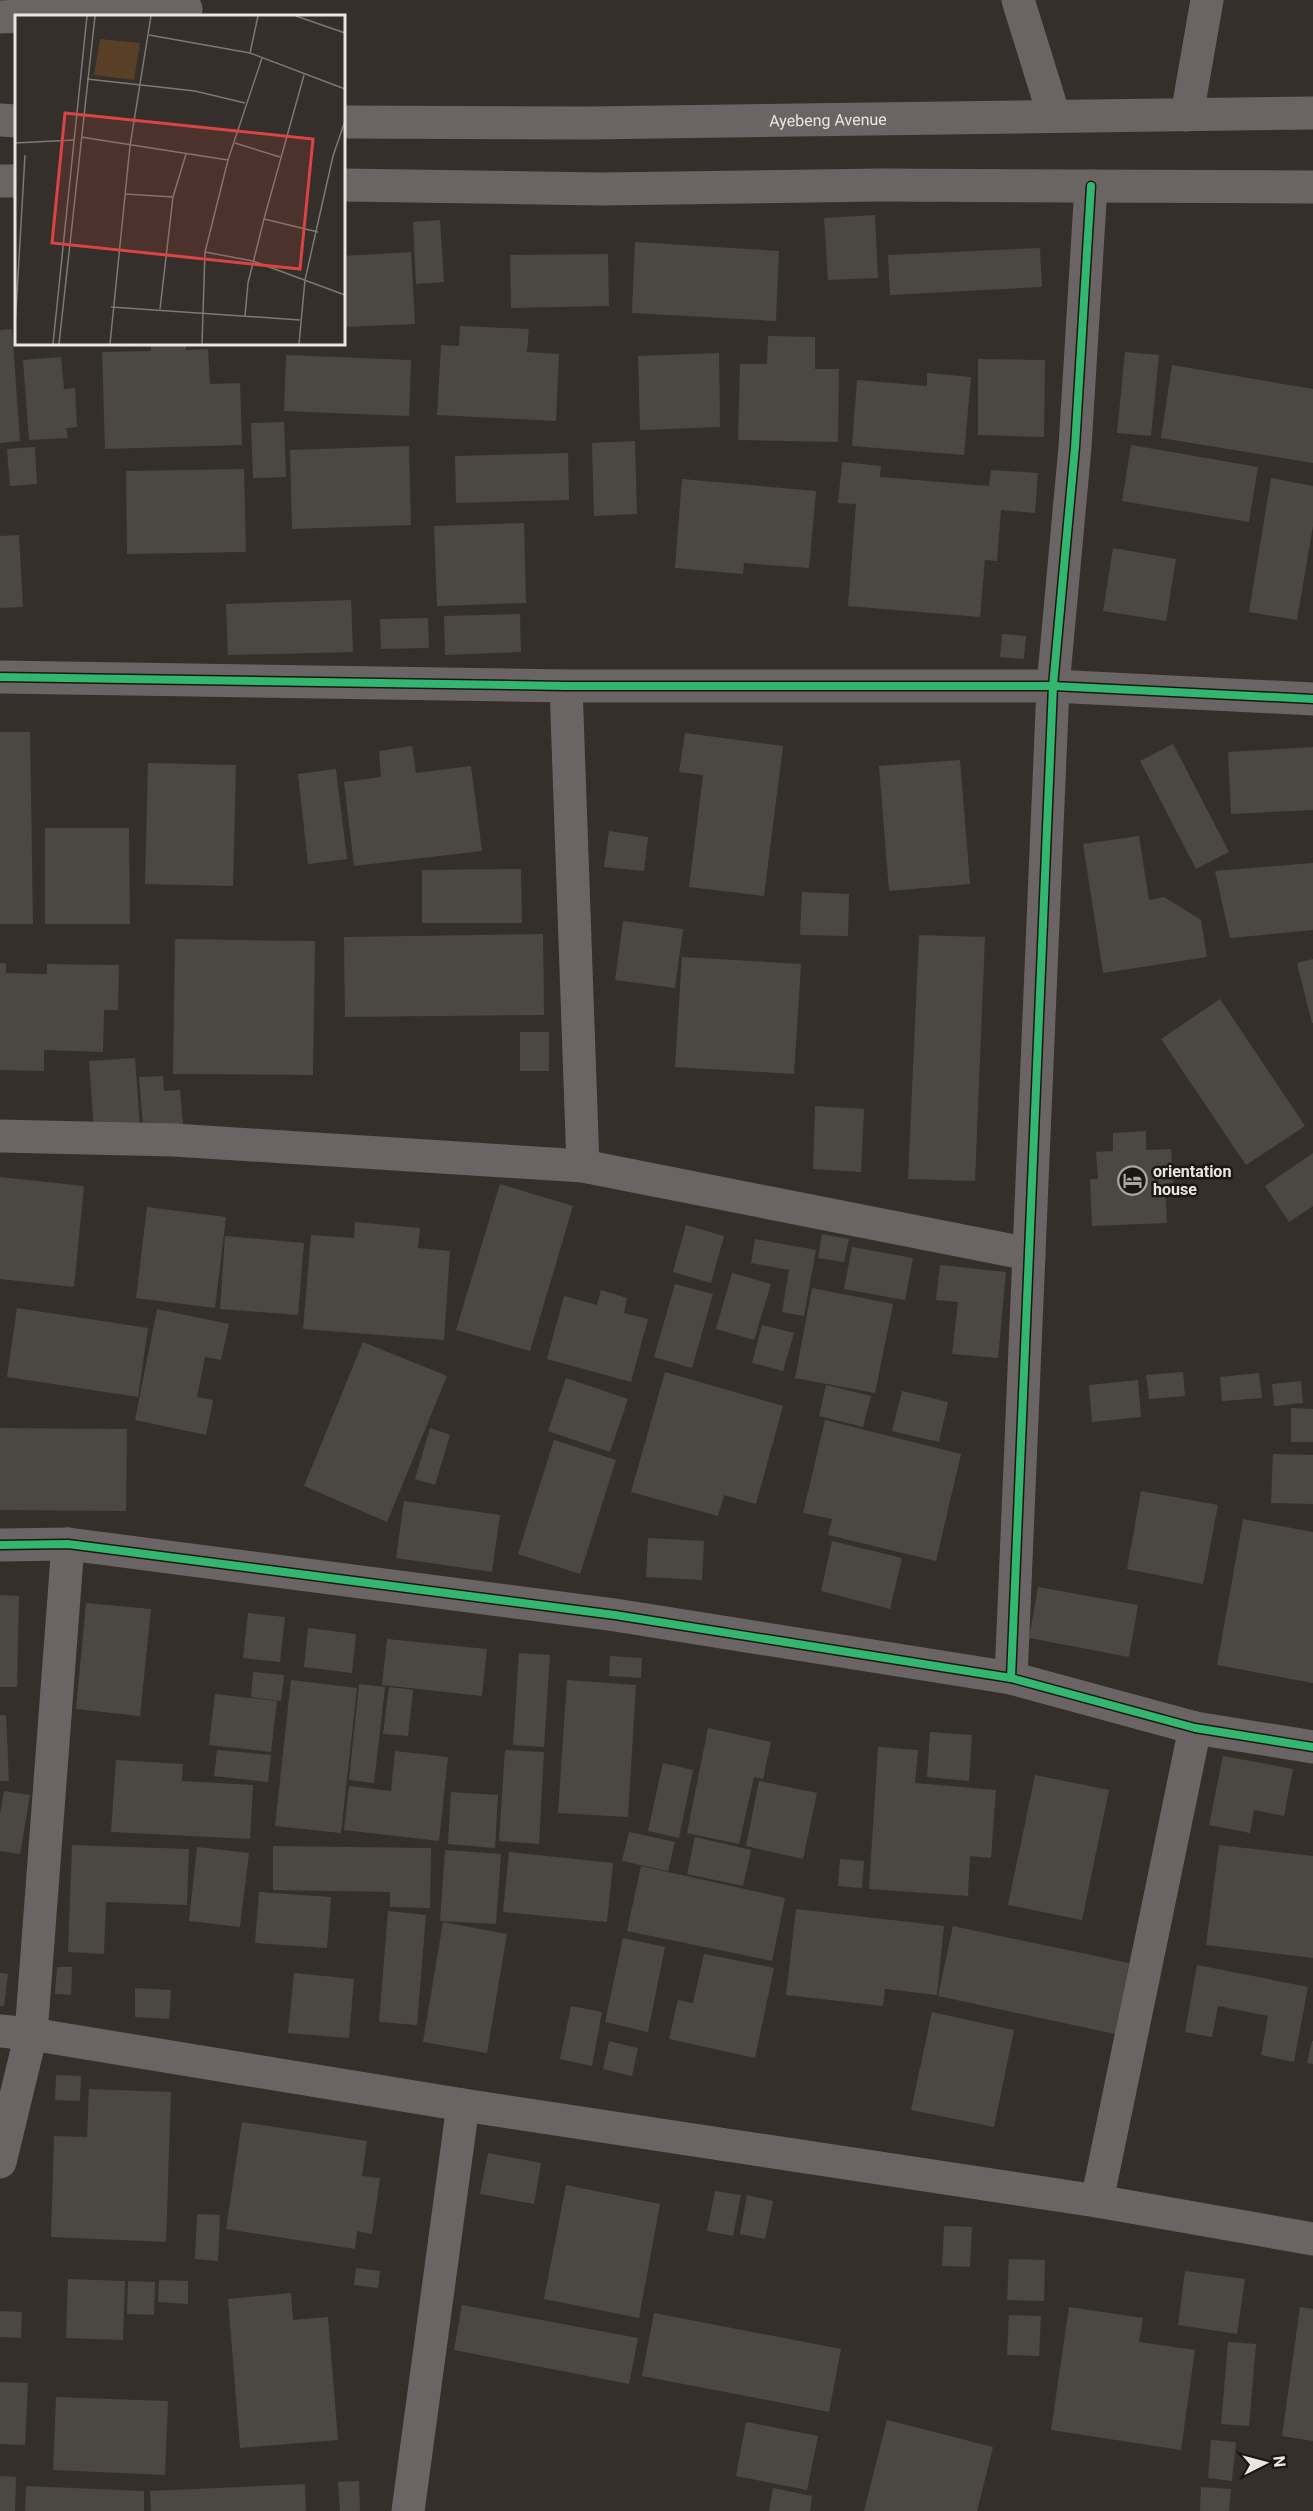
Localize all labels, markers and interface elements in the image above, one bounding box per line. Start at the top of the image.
inset map [15,15,345,345]
street label: Ayebeng Avenue [769,109,887,130]
place label: orientation house [1153,1162,1231,1199]
hotel icon: orientation house [1116,1164,1148,1196]
north arrow [1235,2433,1295,2493]
text: N [1269,2455,1289,2468]

